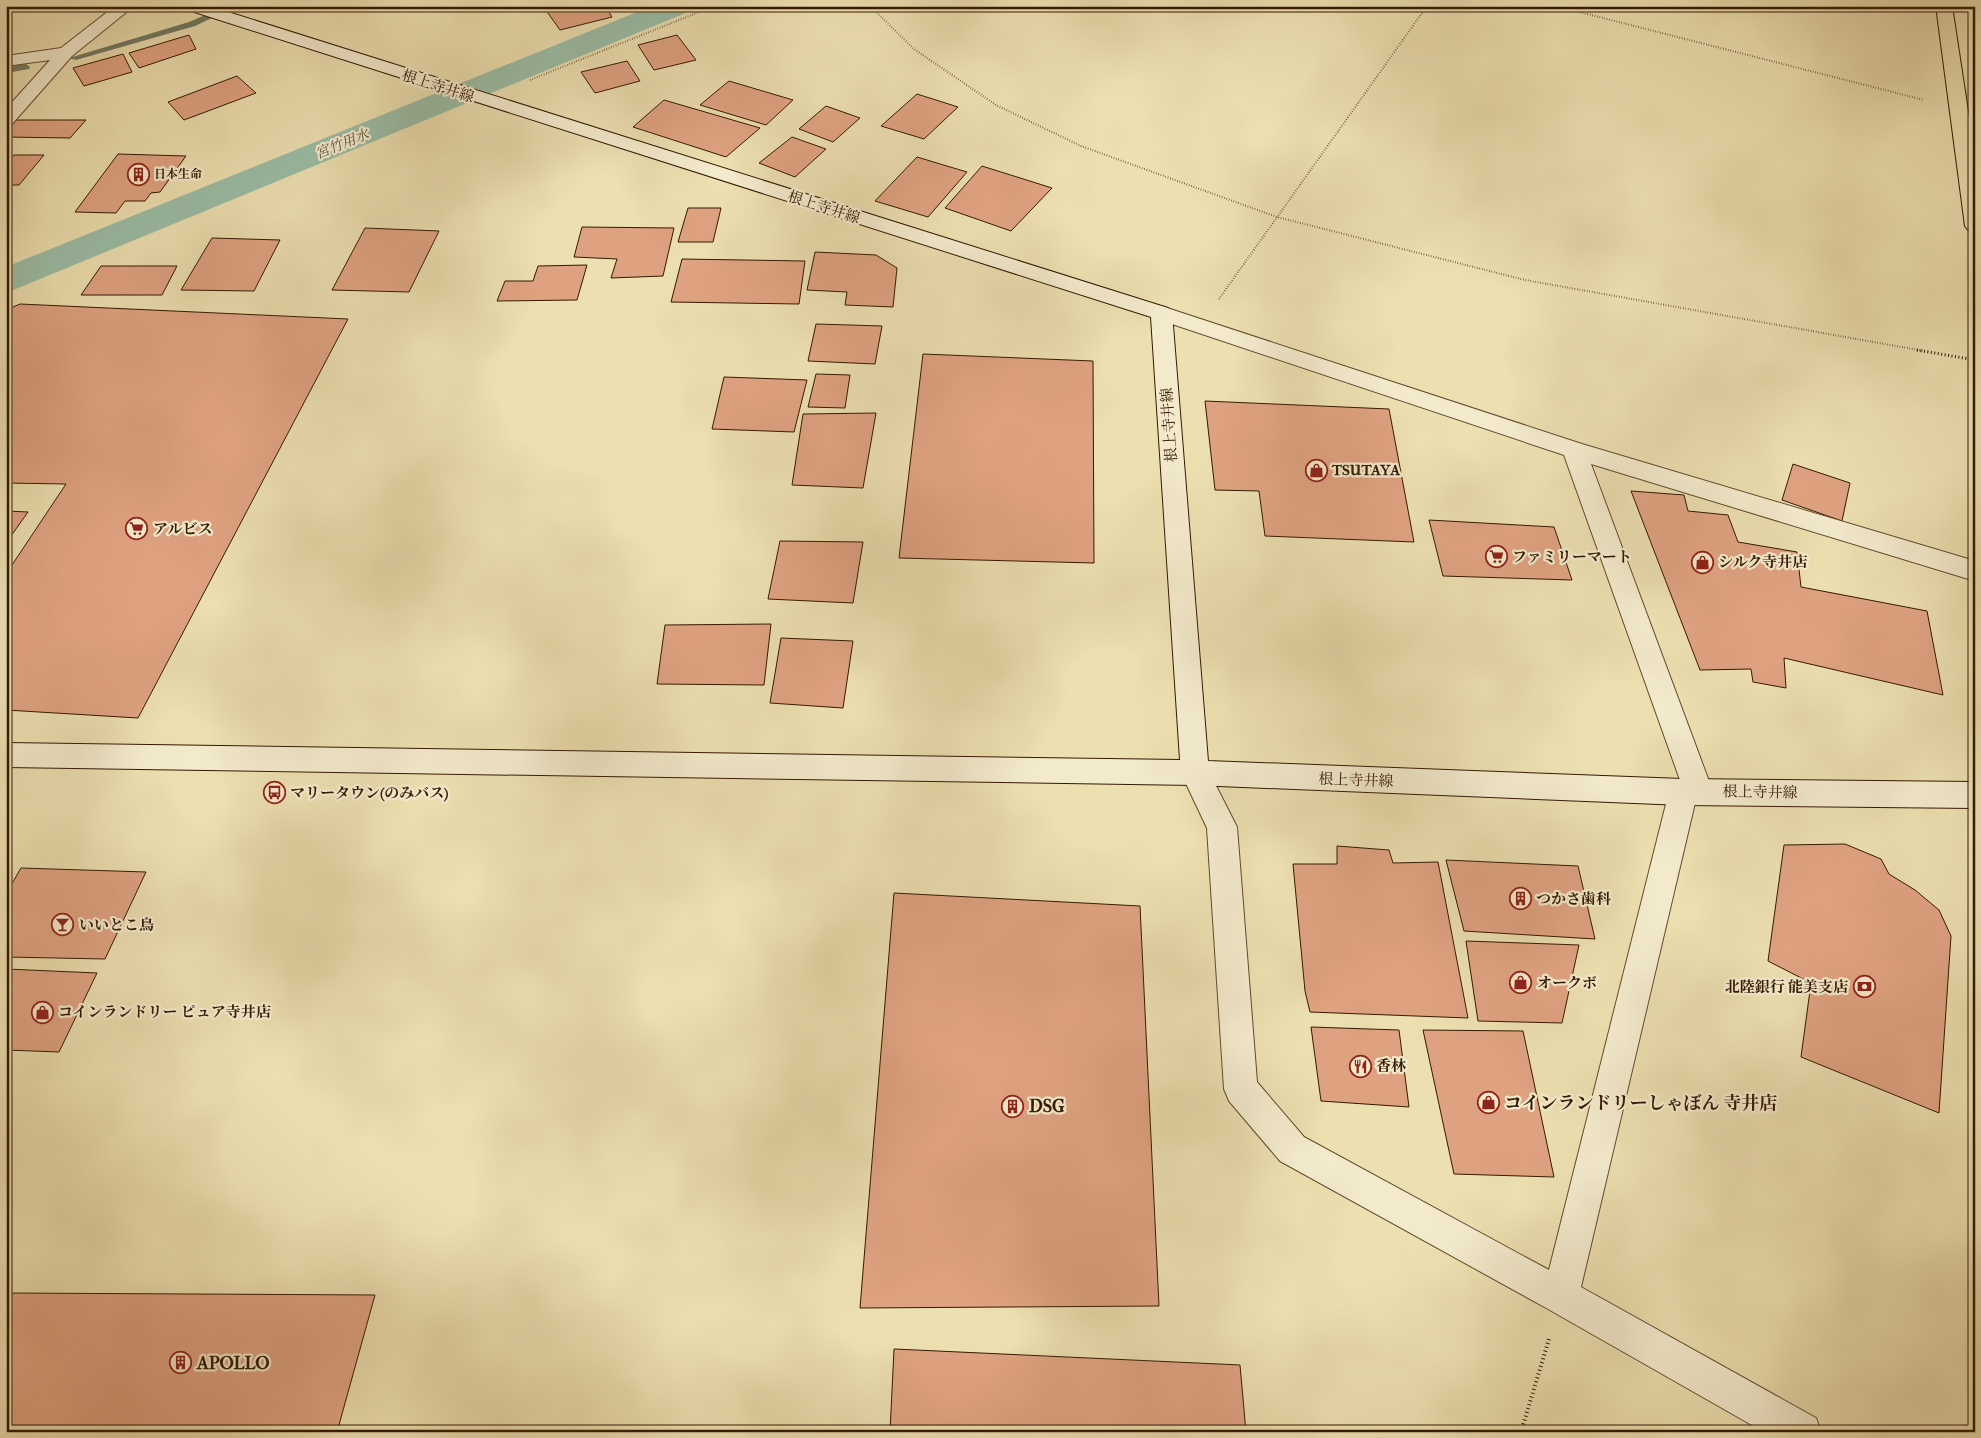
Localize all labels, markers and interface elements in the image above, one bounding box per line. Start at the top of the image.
street label: 根上寺井線 [400,66,476,106]
water label: 宮竹用水 [313,125,373,162]
building icon: 日本生命 [126,162,150,186]
place label: 日本生命 [154,167,202,181]
street label: 根上寺井線 [786,187,862,227]
street label: 根上寺井線 [1157,387,1181,463]
shop icon: TSUTAYA [1304,458,1328,482]
place label: TSUTAYA [1331,461,1401,479]
supermarket icon: アルビス [125,517,149,541]
place label: アルビス [153,520,212,538]
supermarket icon: ファミリーマート [1484,545,1508,569]
place label: ファミリーマート [1512,548,1632,566]
shop icon: シルク寺井店 [1690,550,1714,574]
place label: シルク寺井店 [1718,553,1807,571]
street label: 根上寺井線 [1318,770,1394,790]
bus stop icon: マリータウン(のみバス) [262,781,286,805]
street label: 根上寺井線 [1722,782,1798,802]
place label: マリータウン(のみバス) [290,784,448,802]
building icon: つかさ歯科 [1508,887,1532,911]
place label: つかさ歯科 [1536,890,1611,908]
bar icon: いいとこ鳥 [51,913,75,937]
place label: いいとこ鳥 [79,916,154,934]
shop icon: オークボ [1509,971,1533,995]
place label: オークボ [1537,974,1597,992]
bank icon: 北陸銀行 能美支店 [1852,975,1876,999]
place label: 北陸銀行 能美支店 [1725,978,1848,996]
shop icon: コインランドリー ピュア寺井店 [30,1000,54,1024]
place label: コインランドリー ピュア寺井店 [58,1003,271,1021]
restaurant icon: 香林 [1348,1054,1372,1078]
place label: 香林 [1376,1057,1406,1075]
shop icon: コインランドリーしゃぼん 寺井店 [1476,1091,1500,1115]
place label: コインランドリーしゃぼん 寺井店 [1504,1093,1777,1114]
building icon: DSG [1001,1094,1025,1118]
place label: DSG [1029,1096,1065,1117]
building icon: APOLLO [169,1351,193,1375]
place label: APOLLO [196,1353,269,1374]

